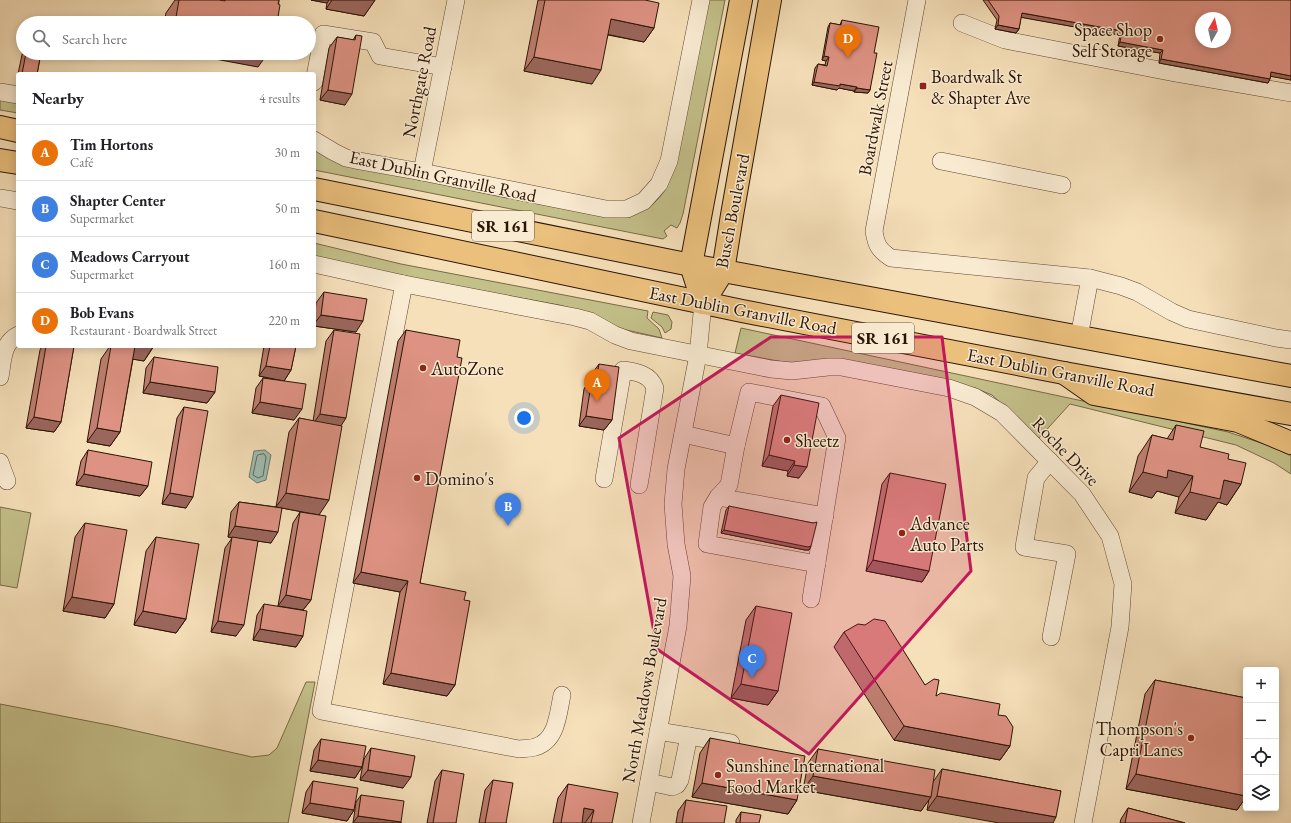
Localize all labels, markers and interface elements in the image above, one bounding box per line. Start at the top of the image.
north arrow [1195,12,1231,48]
search box [16,16,316,60]
place label: Space Shop Self Storage [1072,18,1152,62]
street label: Northgate Road [397,23,441,140]
pin: D [835,25,861,58]
icon: search [30,27,52,49]
text: Search here [62,29,127,48]
marker: Space Shop Self Storage [1155,34,1165,44]
street label: Boardwalk Street [853,58,897,177]
place label: Boardwalk St & Shapter Ave [931,65,1030,109]
marker: Boardwalk St & Shapter Ave [918,81,928,91]
text: Nearby [32,87,84,109]
text: 4 results [259,90,300,107]
text: Tim Hortons [70,135,153,154]
text: A [40,144,50,161]
text: 30 m [275,144,300,161]
street label: East Dublin Granville Road [347,145,539,207]
street label: Busch Boulevard [710,151,755,270]
text: Café [70,154,93,171]
text: Shapter Center [70,191,165,210]
text: B [41,200,49,217]
text: 50 m [275,200,300,217]
text: Supermarket [70,210,134,227]
road number: SR 161 [472,211,534,241]
text: Meadows Carryout [70,247,190,266]
text: C [40,256,50,273]
text: 160 m [269,256,300,273]
text: Supermarket [70,266,134,283]
street label: East Dublin Granville Road [647,281,840,340]
text: Bob Evans [70,303,134,322]
text: D [40,312,50,329]
text: 220 m [269,312,300,329]
text: Restaurant · Boardwalk Street [70,322,217,339]
road number: SR 161 [852,323,914,353]
street label: East Dublin Granville Road [965,343,1158,402]
place label: AutoZone [430,357,504,380]
marker: AutoZone [418,363,428,373]
pin: A [584,369,610,402]
your location [514,408,534,428]
street label: Roche Drive [1027,412,1105,490]
place label: Sheetz [795,429,839,452]
marker: Sheetz [782,435,792,445]
place label: Domino's [425,467,494,490]
marker: Domino's [412,473,422,483]
pin: B [495,493,521,526]
place label: Advance Auto Parts [909,512,984,556]
marker: Advance Auto Parts [897,528,907,538]
street label: North Meadows Boulevard [616,595,672,784]
pin: C [739,645,765,678]
map controls [1243,667,1279,811]
button: + [1243,667,1279,703]
button: − [1243,703,1279,739]
place label: Thompson's Capri Lanes [1096,717,1183,761]
marker: Thompson's Capri Lanes [1186,733,1196,743]
button: locate [1243,739,1279,775]
place label: Sunshine International Food Market [726,754,884,798]
marker: Sunshine International Food Market [713,770,723,780]
button: layers [1243,775,1279,811]

